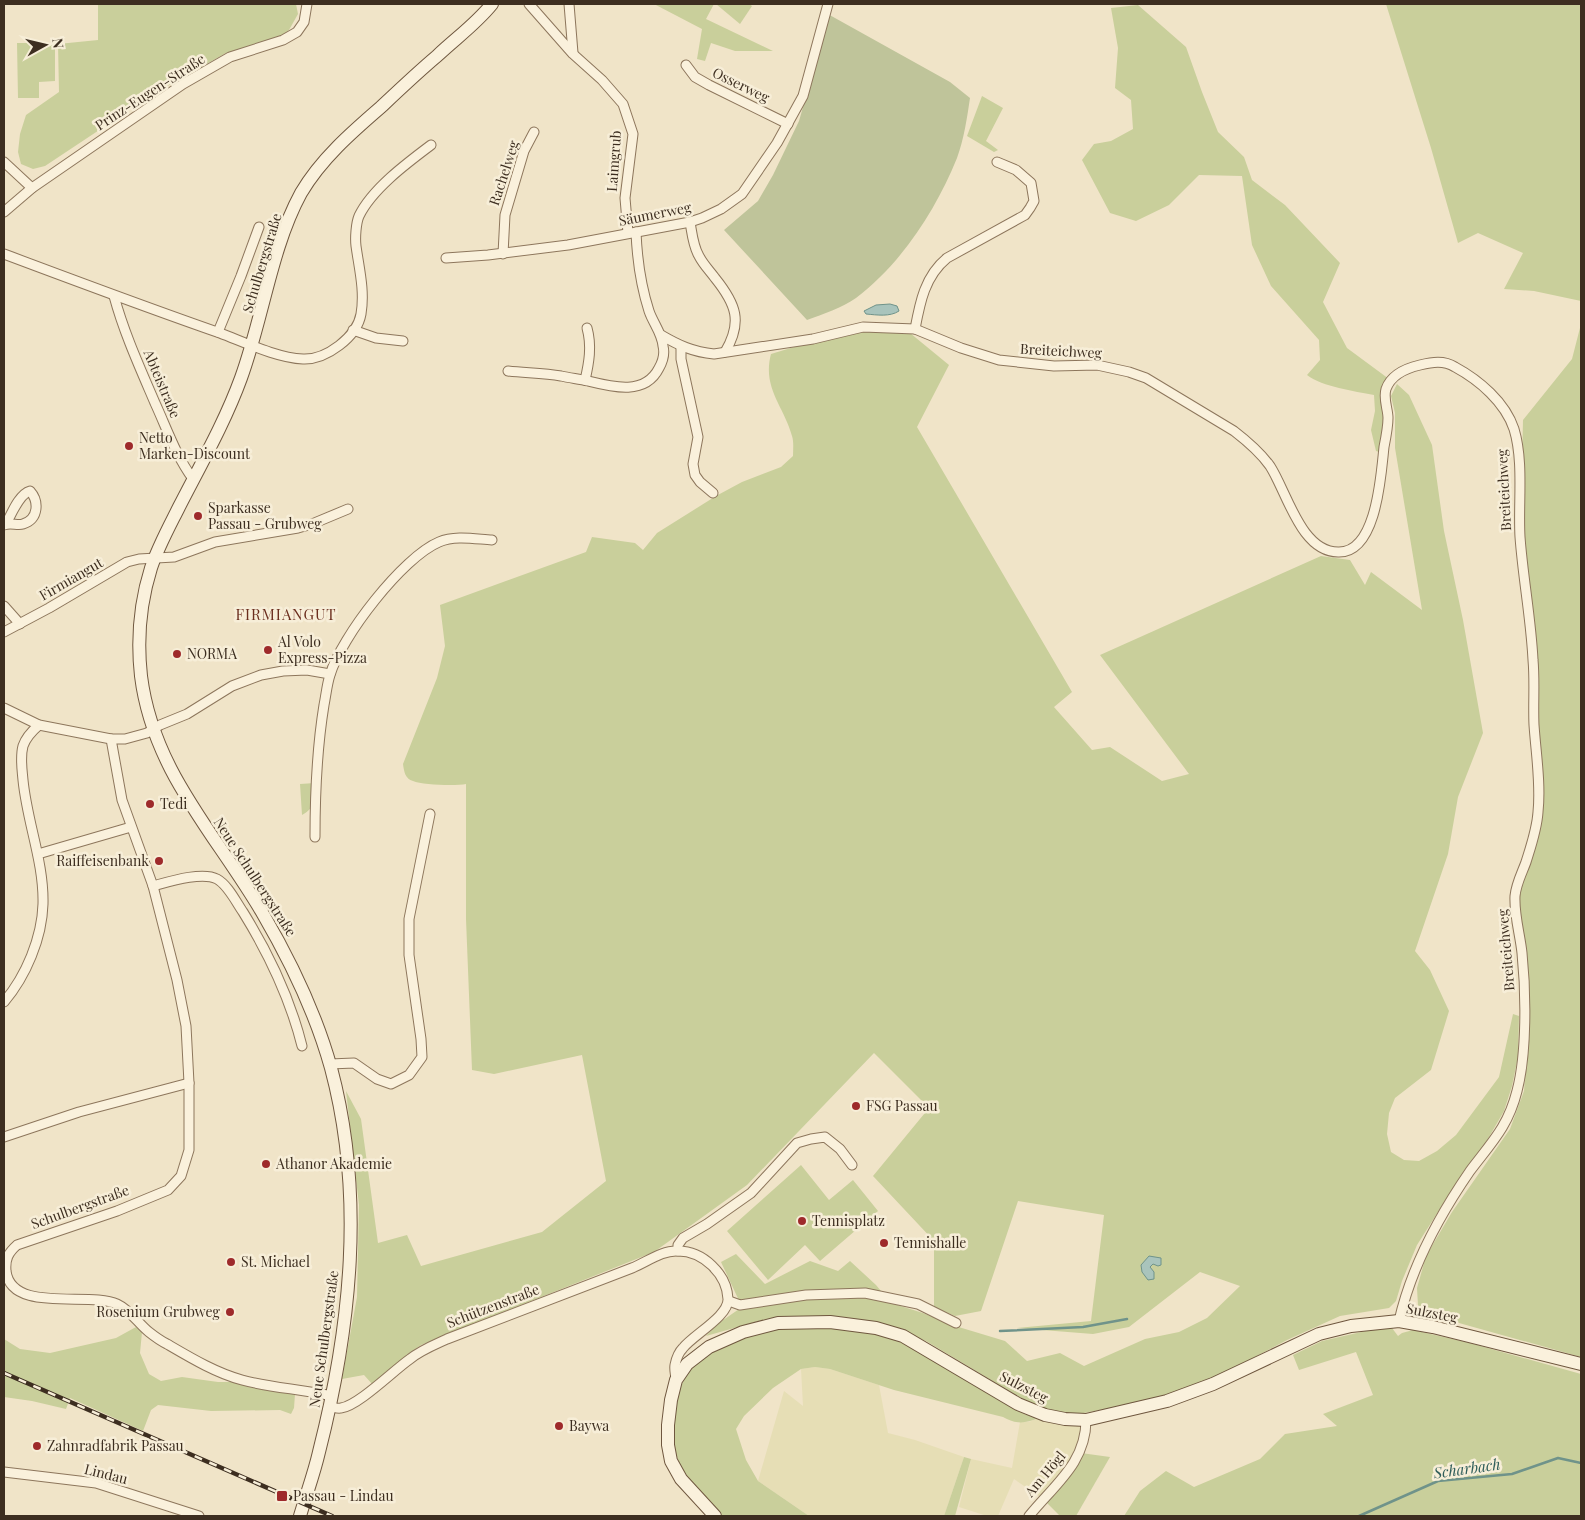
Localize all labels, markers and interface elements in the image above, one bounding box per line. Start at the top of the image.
north arrow [20,20,70,70]
text: N [48,37,68,49]
street label: Prinz-Eugen-Straße [91,49,208,134]
street label: Osserweg [709,63,773,107]
street label: Laimgrub [602,130,625,192]
street label: Rachelweg [484,137,523,208]
street label: Säumerweg [617,197,693,230]
street label: Schulbergstraße [237,211,286,315]
street label: Breiteichweg [1020,339,1103,362]
street label: Abteistraße [139,346,185,421]
place label: Netto Marken-Discount [139,428,251,463]
marker: Netto Marken-Discount [123,440,135,452]
street label: Breiteichweg [1492,448,1515,531]
place label: Sparkasse Passau - Grubweg [208,498,322,533]
marker: Sparkasse Passau - Grubweg [192,510,204,522]
street label: Firmiangut [35,552,107,604]
district label: FIRMIANGUT [235,604,337,624]
place label: Al Volo Express-Pizza [277,632,367,667]
place label: NORMA [187,644,237,663]
marker: Al Volo Express-Pizza [262,644,274,656]
marker: NORMA [171,648,183,660]
place label: Tedi [160,794,187,813]
marker: Tedi [144,798,156,810]
street label: Neue Schulbergstraße [210,814,301,940]
place label: Raiffeisenbank [56,851,149,870]
marker: Raiffeisenbank [153,855,165,867]
street label: Breiteichweg [1492,908,1519,992]
place label: FSG Passau [866,1096,938,1115]
marker: FSG Passau [850,1100,862,1112]
place label: Athanor Akademie [275,1154,392,1173]
marker: Athanor Akademie [260,1158,272,1170]
street label: Schulbergstraße [28,1180,131,1233]
place label: Tennisplatz [812,1211,885,1230]
marker: Tennisplatz [796,1215,808,1227]
place label: Tennishalle [894,1233,966,1252]
marker: Tennishalle [878,1237,890,1249]
place label: St. Michael [241,1252,310,1271]
marker: St. Michael [225,1256,237,1268]
street label: Neue Schulbergstraße [304,1269,343,1409]
street label: Schützenstraße [444,1279,542,1332]
street label: Sulzsteg [1405,1298,1460,1327]
place label: Rosenium Grubweg [96,1302,221,1321]
marker: Rosenium Grubweg [224,1306,236,1318]
street label: Sulzsteg [997,1366,1052,1407]
place label: Baywa [569,1416,609,1435]
marker: Baywa [553,1420,565,1432]
place label: Zahnradfabrik Passau [47,1436,184,1455]
marker: Zahnradfabrik Passau [31,1440,43,1452]
street label: Am Högl [1019,1447,1069,1501]
water label: Scharbach [1431,1453,1501,1483]
street label: Lindau [83,1459,130,1488]
place label: Passau - Lindau [293,1486,394,1505]
marker: Passau - Lindau [275,1489,289,1503]

